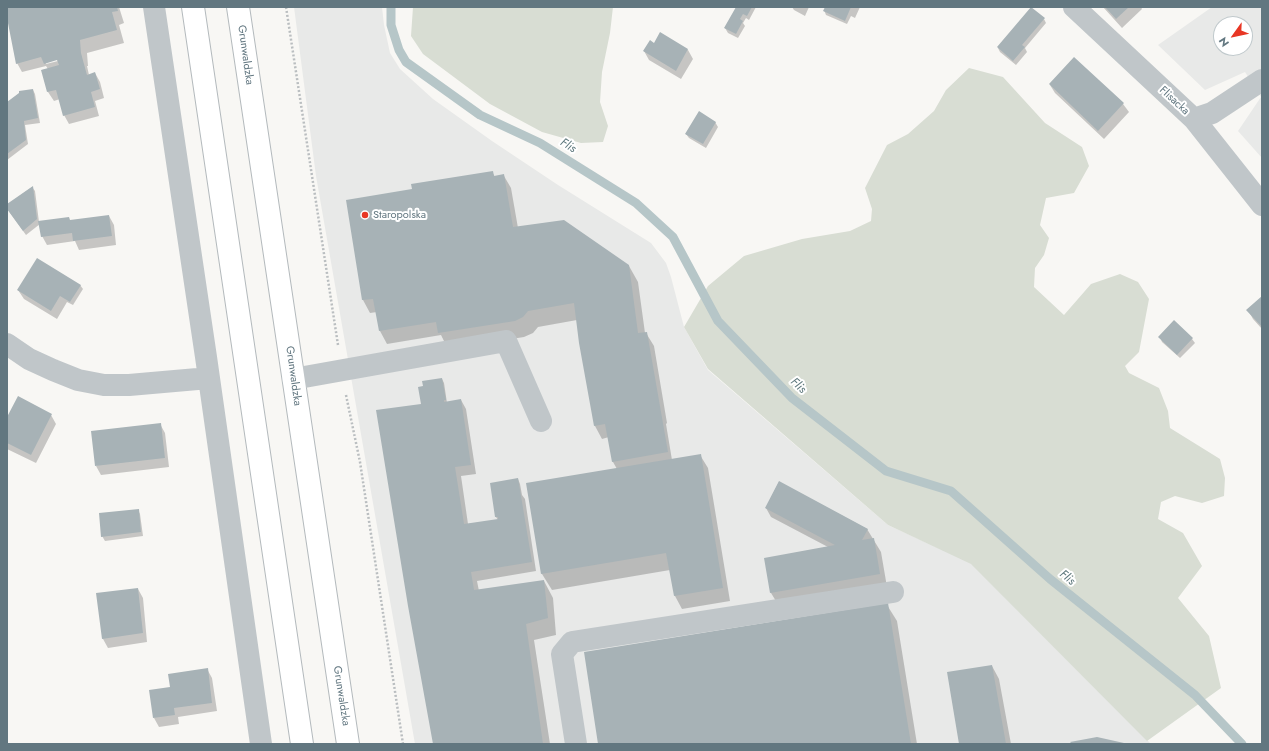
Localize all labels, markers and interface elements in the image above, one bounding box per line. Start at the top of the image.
north arrow [1213,16,1253,56]
street label: Grunwaldzka [234,24,256,86]
text: N [1215,34,1233,50]
street label: Flisacka [1156,84,1192,118]
water label: Flis [557,136,579,156]
place label: Staropolska [373,208,426,222]
marker: Staropolska [360,210,370,220]
street label: Grunwaldzka [282,345,304,407]
water label: Flis [787,375,809,397]
water label: Flis [1056,567,1078,589]
street label: Grunwaldzka [330,665,352,727]

